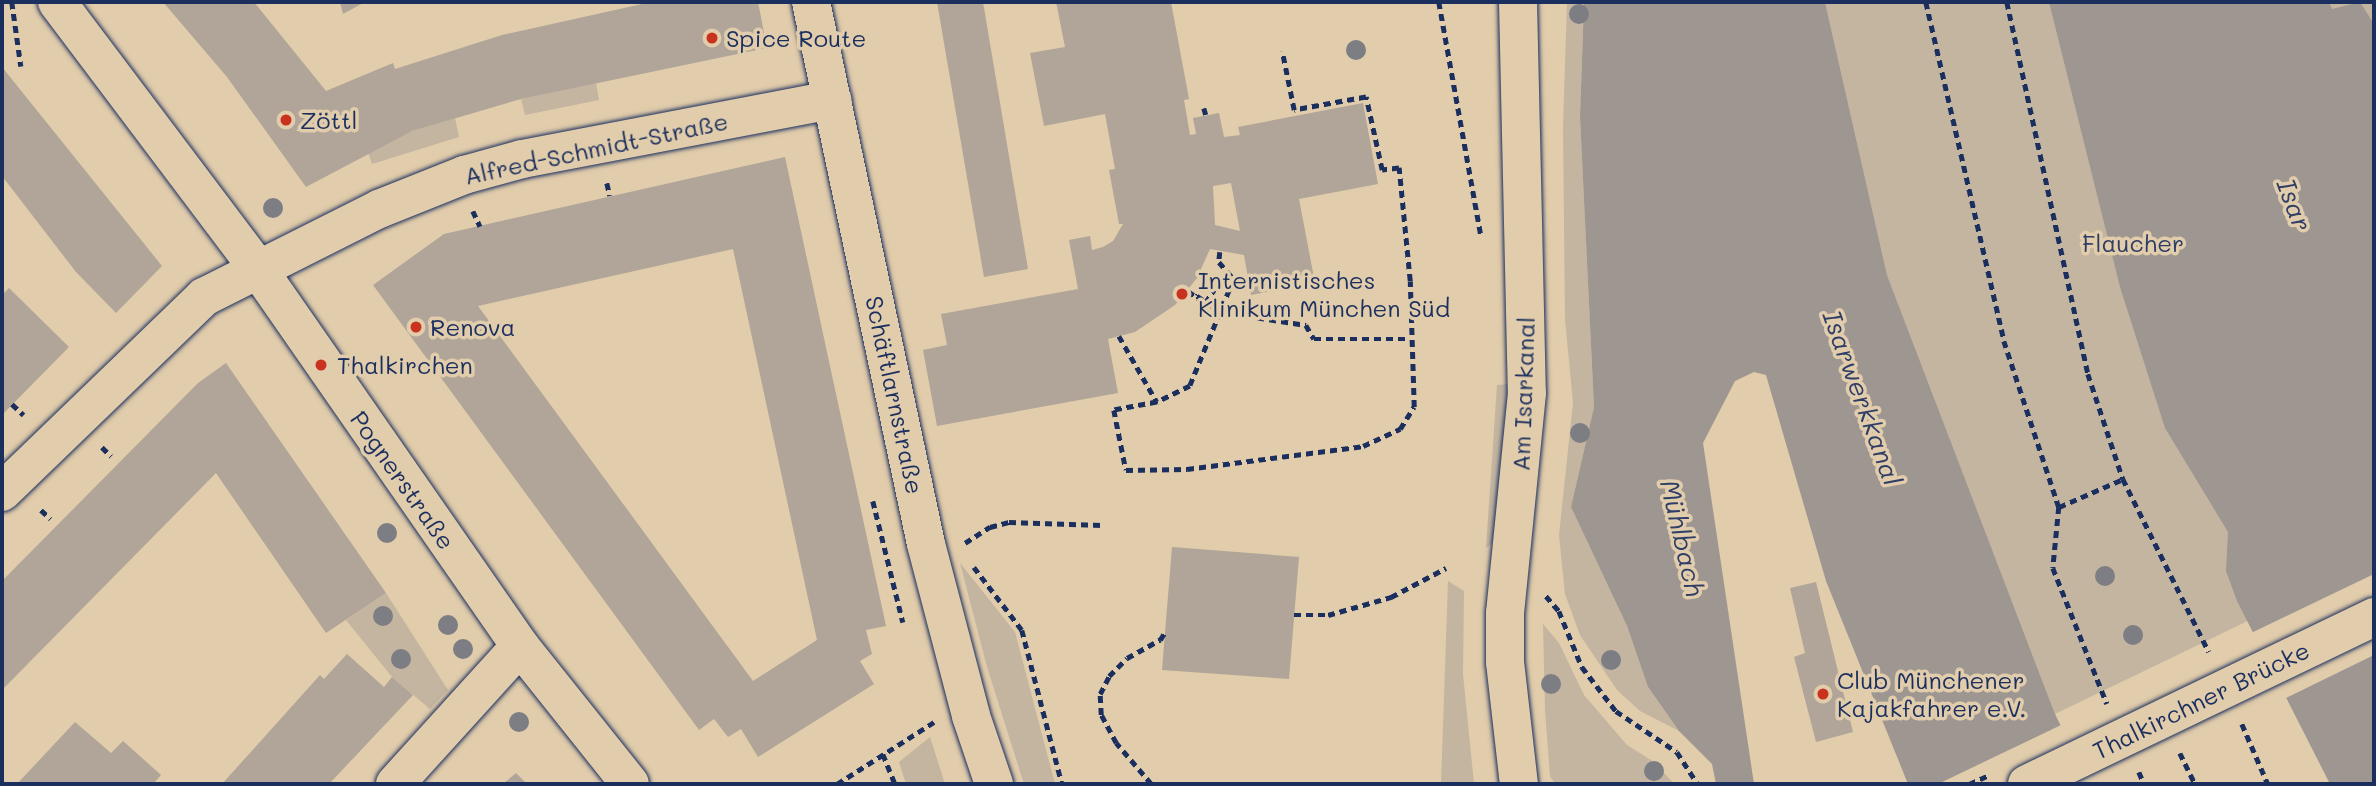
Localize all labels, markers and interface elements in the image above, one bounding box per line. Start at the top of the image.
place label: Spice Route [726,24,866,52]
marker: Spice Route [704,30,720,46]
place label: Zöttl [300,106,358,134]
street label: Alfred-Schmidt-Straße [461,106,731,190]
marker: Zöttl [278,112,294,128]
water label: Isar [2270,175,2318,235]
park label: Flaucher [2082,229,2184,257]
place label: Internistisches Klinikum München Süd [1198,266,1450,322]
marker: Internistisches Klinikum München Süd [1172,284,1192,304]
street label: Schäftlarnstraße [860,293,930,497]
water label: Isarwerkkanal [1816,306,1908,490]
place label: Renova [430,313,515,341]
street label: Am Isarkanal [1506,316,1540,472]
marker: Renova [408,319,424,335]
place label: Thalkirchen [337,351,473,379]
marker: Thalkirchen [311,355,331,375]
street label: Pognerstraße [345,405,461,555]
water label: Mühlbach [1653,477,1711,599]
street label: Thalkirchner Brücke [2088,635,2314,765]
place label: Club Münchener Kajakfahrer e.V. [1837,666,2026,722]
marker: Club Münchener Kajakfahrer e.V. [1815,686,1831,702]

